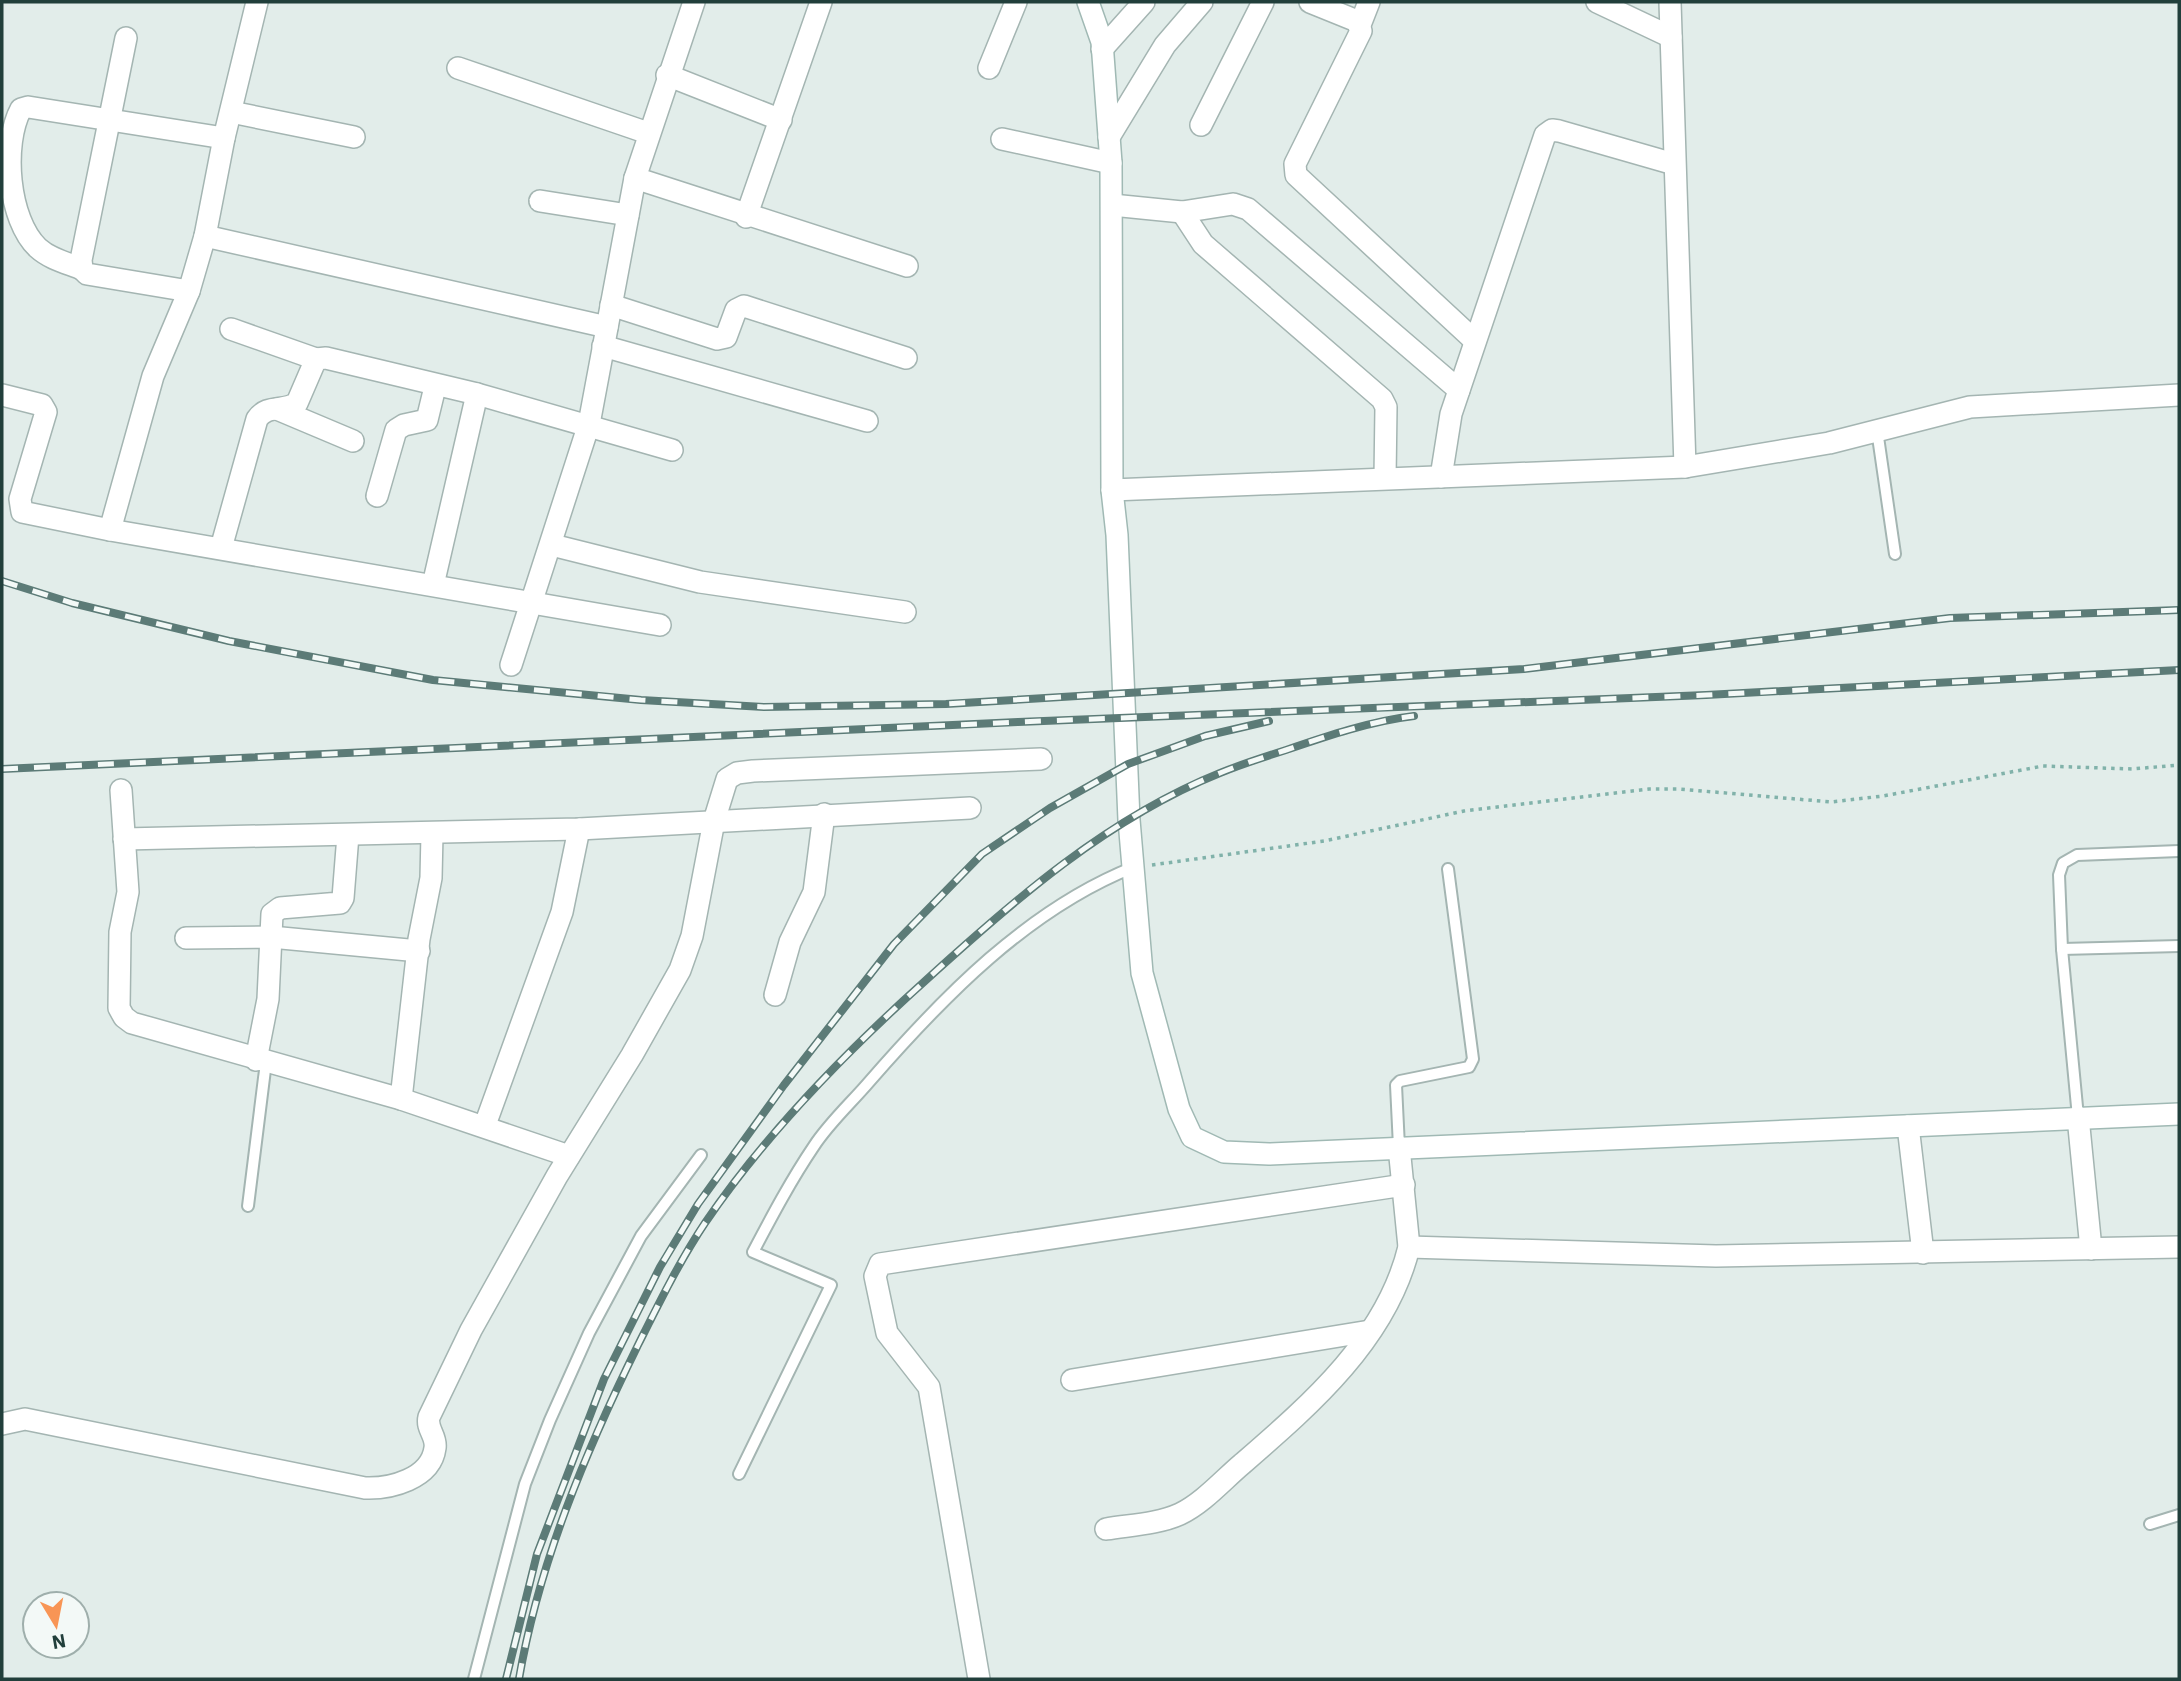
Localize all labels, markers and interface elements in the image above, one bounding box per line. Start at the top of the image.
north arrow [21,1590,91,1660]
text: N [50,1629,68,1655]

